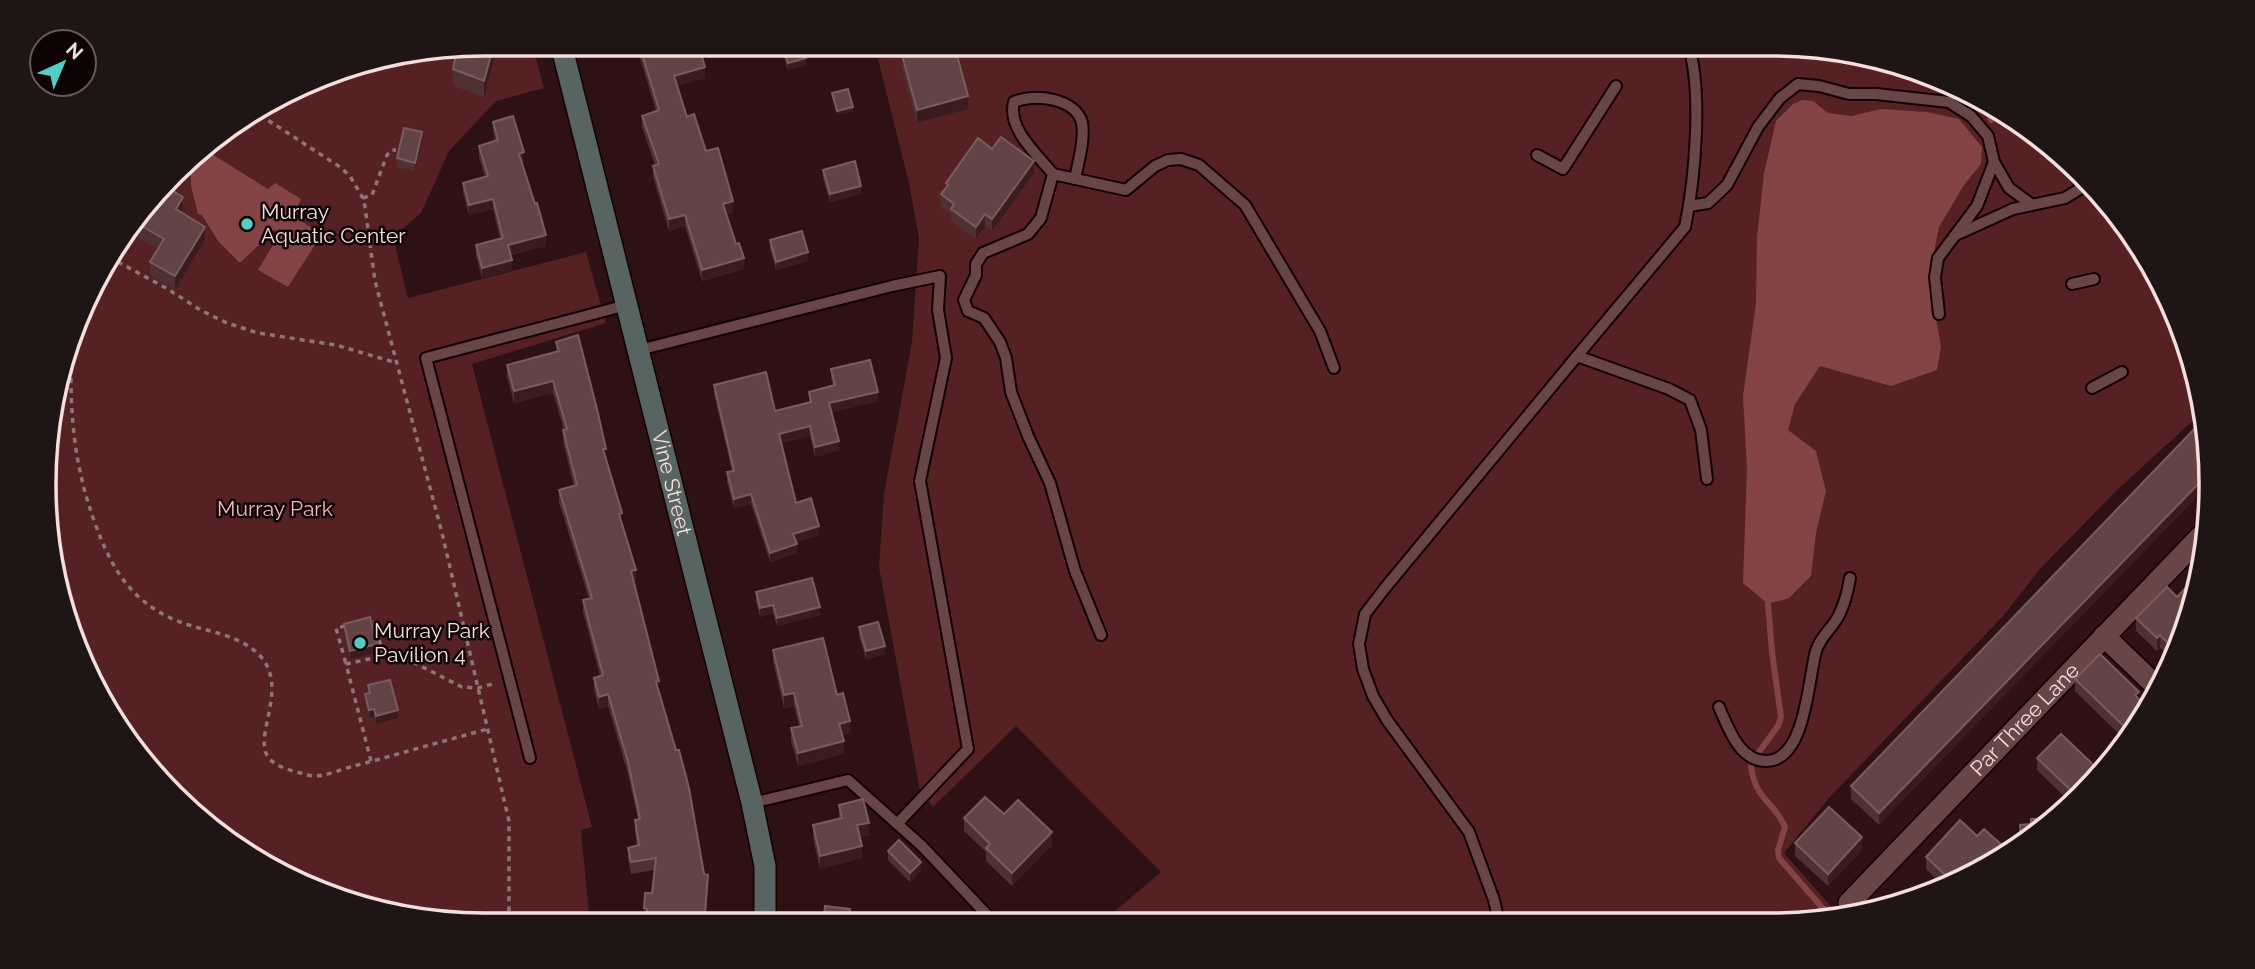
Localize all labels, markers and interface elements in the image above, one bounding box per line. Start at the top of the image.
north arrow [28,28,98,98]
text: N [62,38,88,64]
place label: Murray Aquatic Center [261,199,406,248]
marker: Murray Aquatic Center [239,216,255,232]
street label: Vine Street [647,428,697,538]
park label: Murray Park [217,496,333,521]
place label: Murray Park Pavilion 4 [374,618,490,667]
marker: Murray Park Pavilion 4 [352,635,368,651]
street label: Par Three Lane [1965,658,2084,781]

